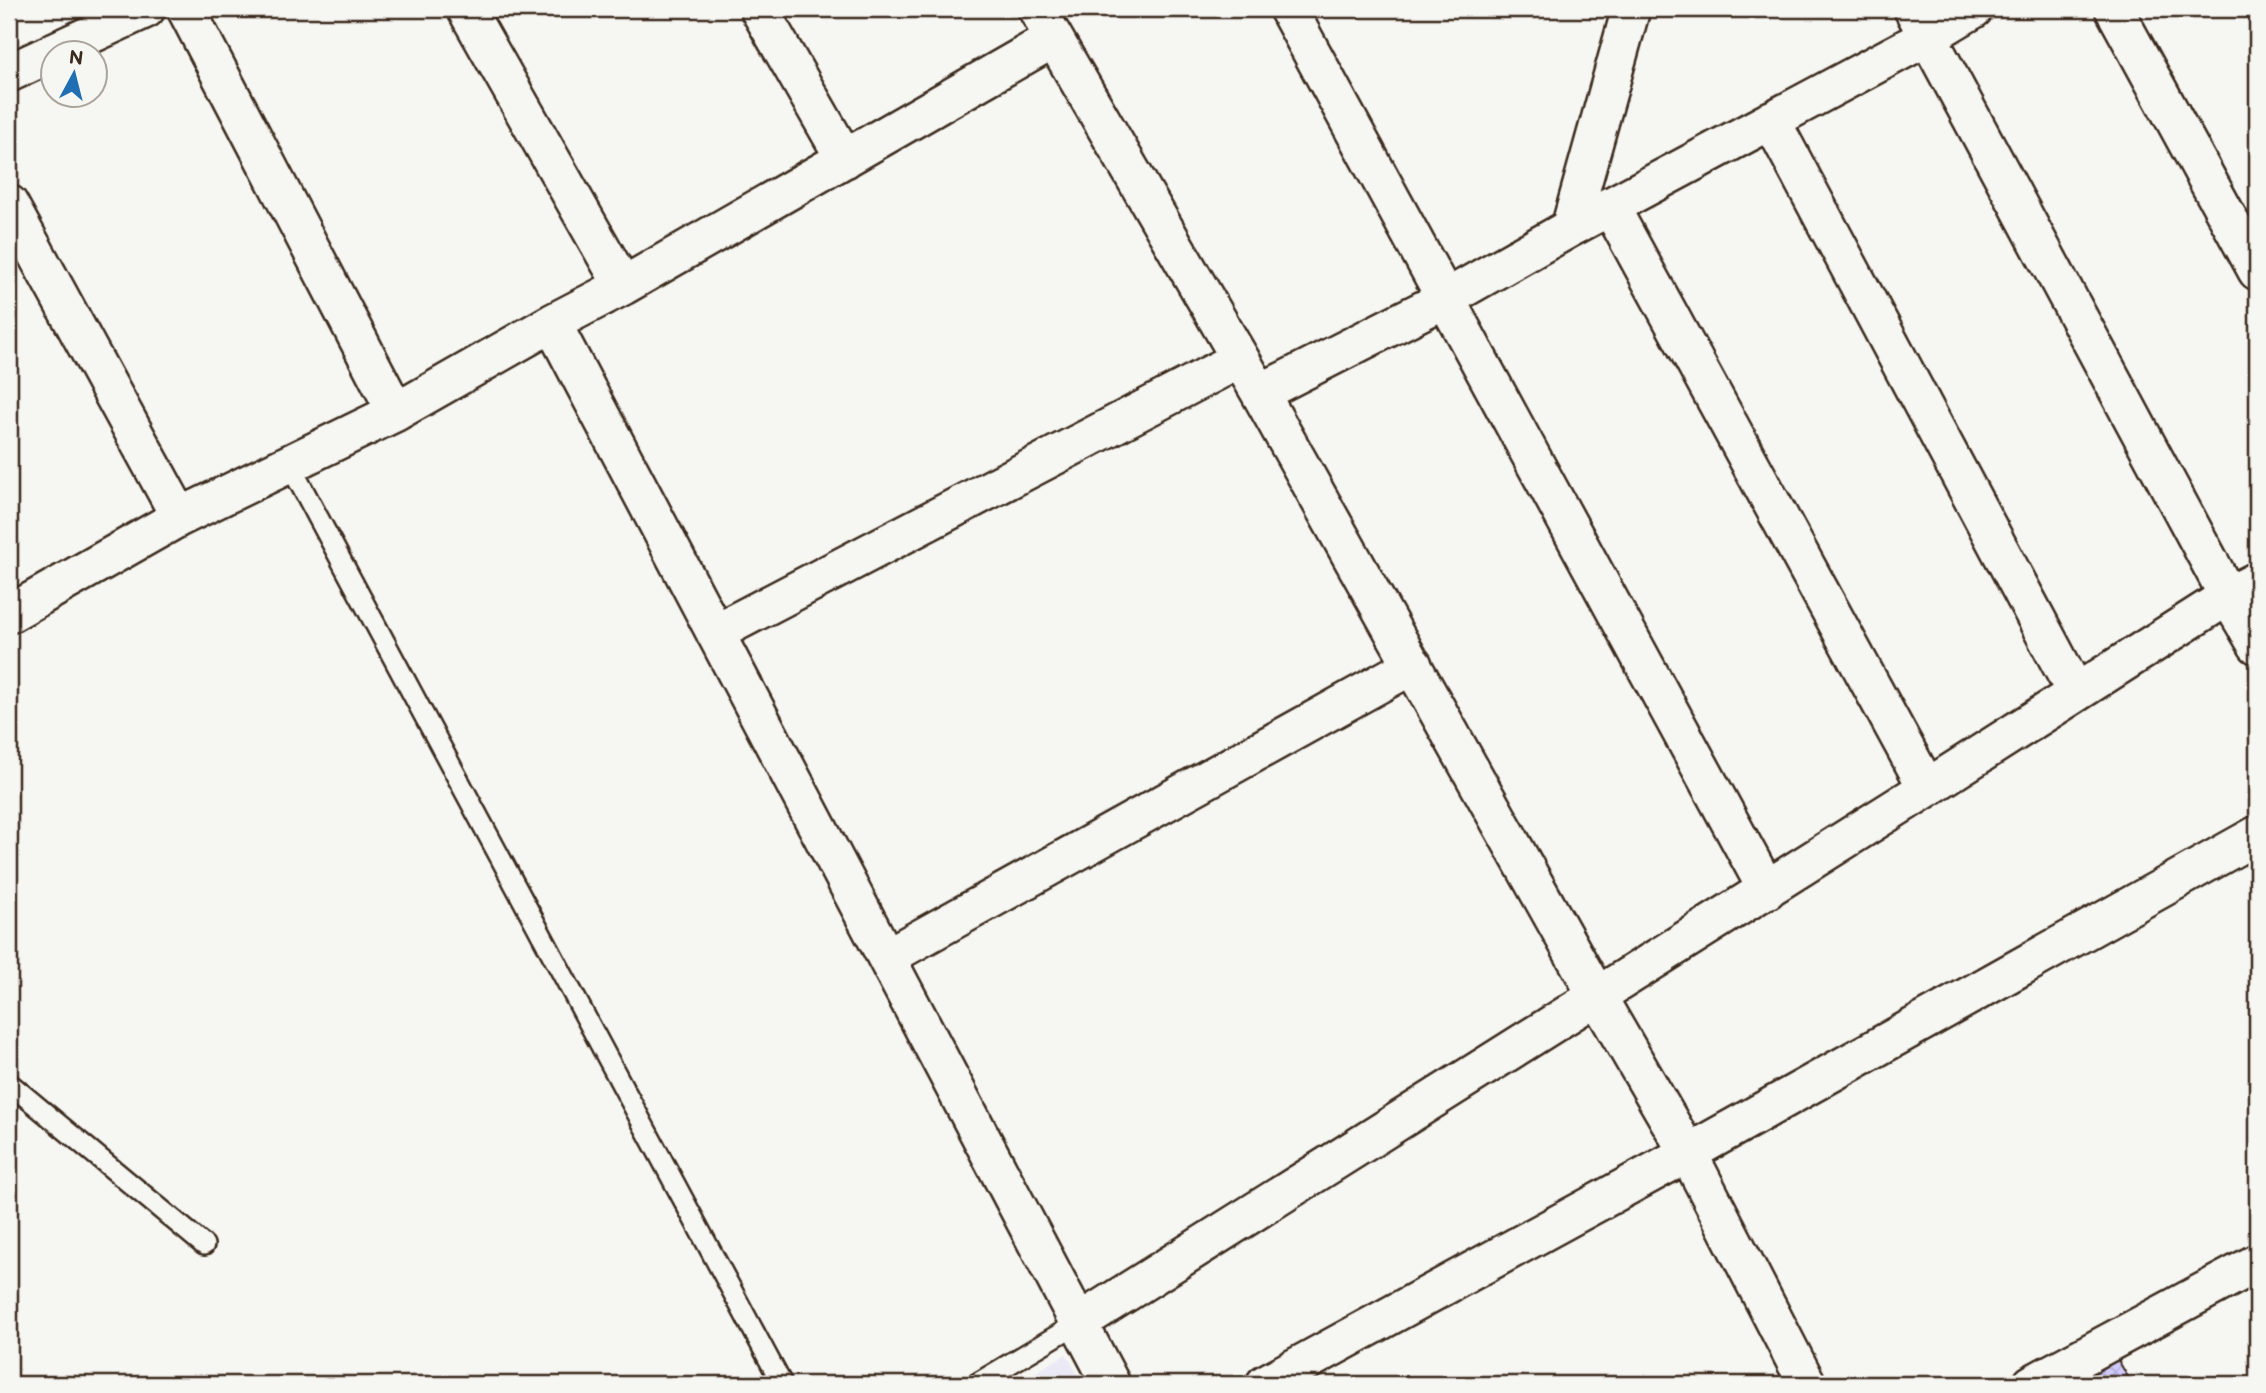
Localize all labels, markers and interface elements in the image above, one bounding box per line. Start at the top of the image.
north arrow [38,38,108,108]
text: N [67,46,84,71]

